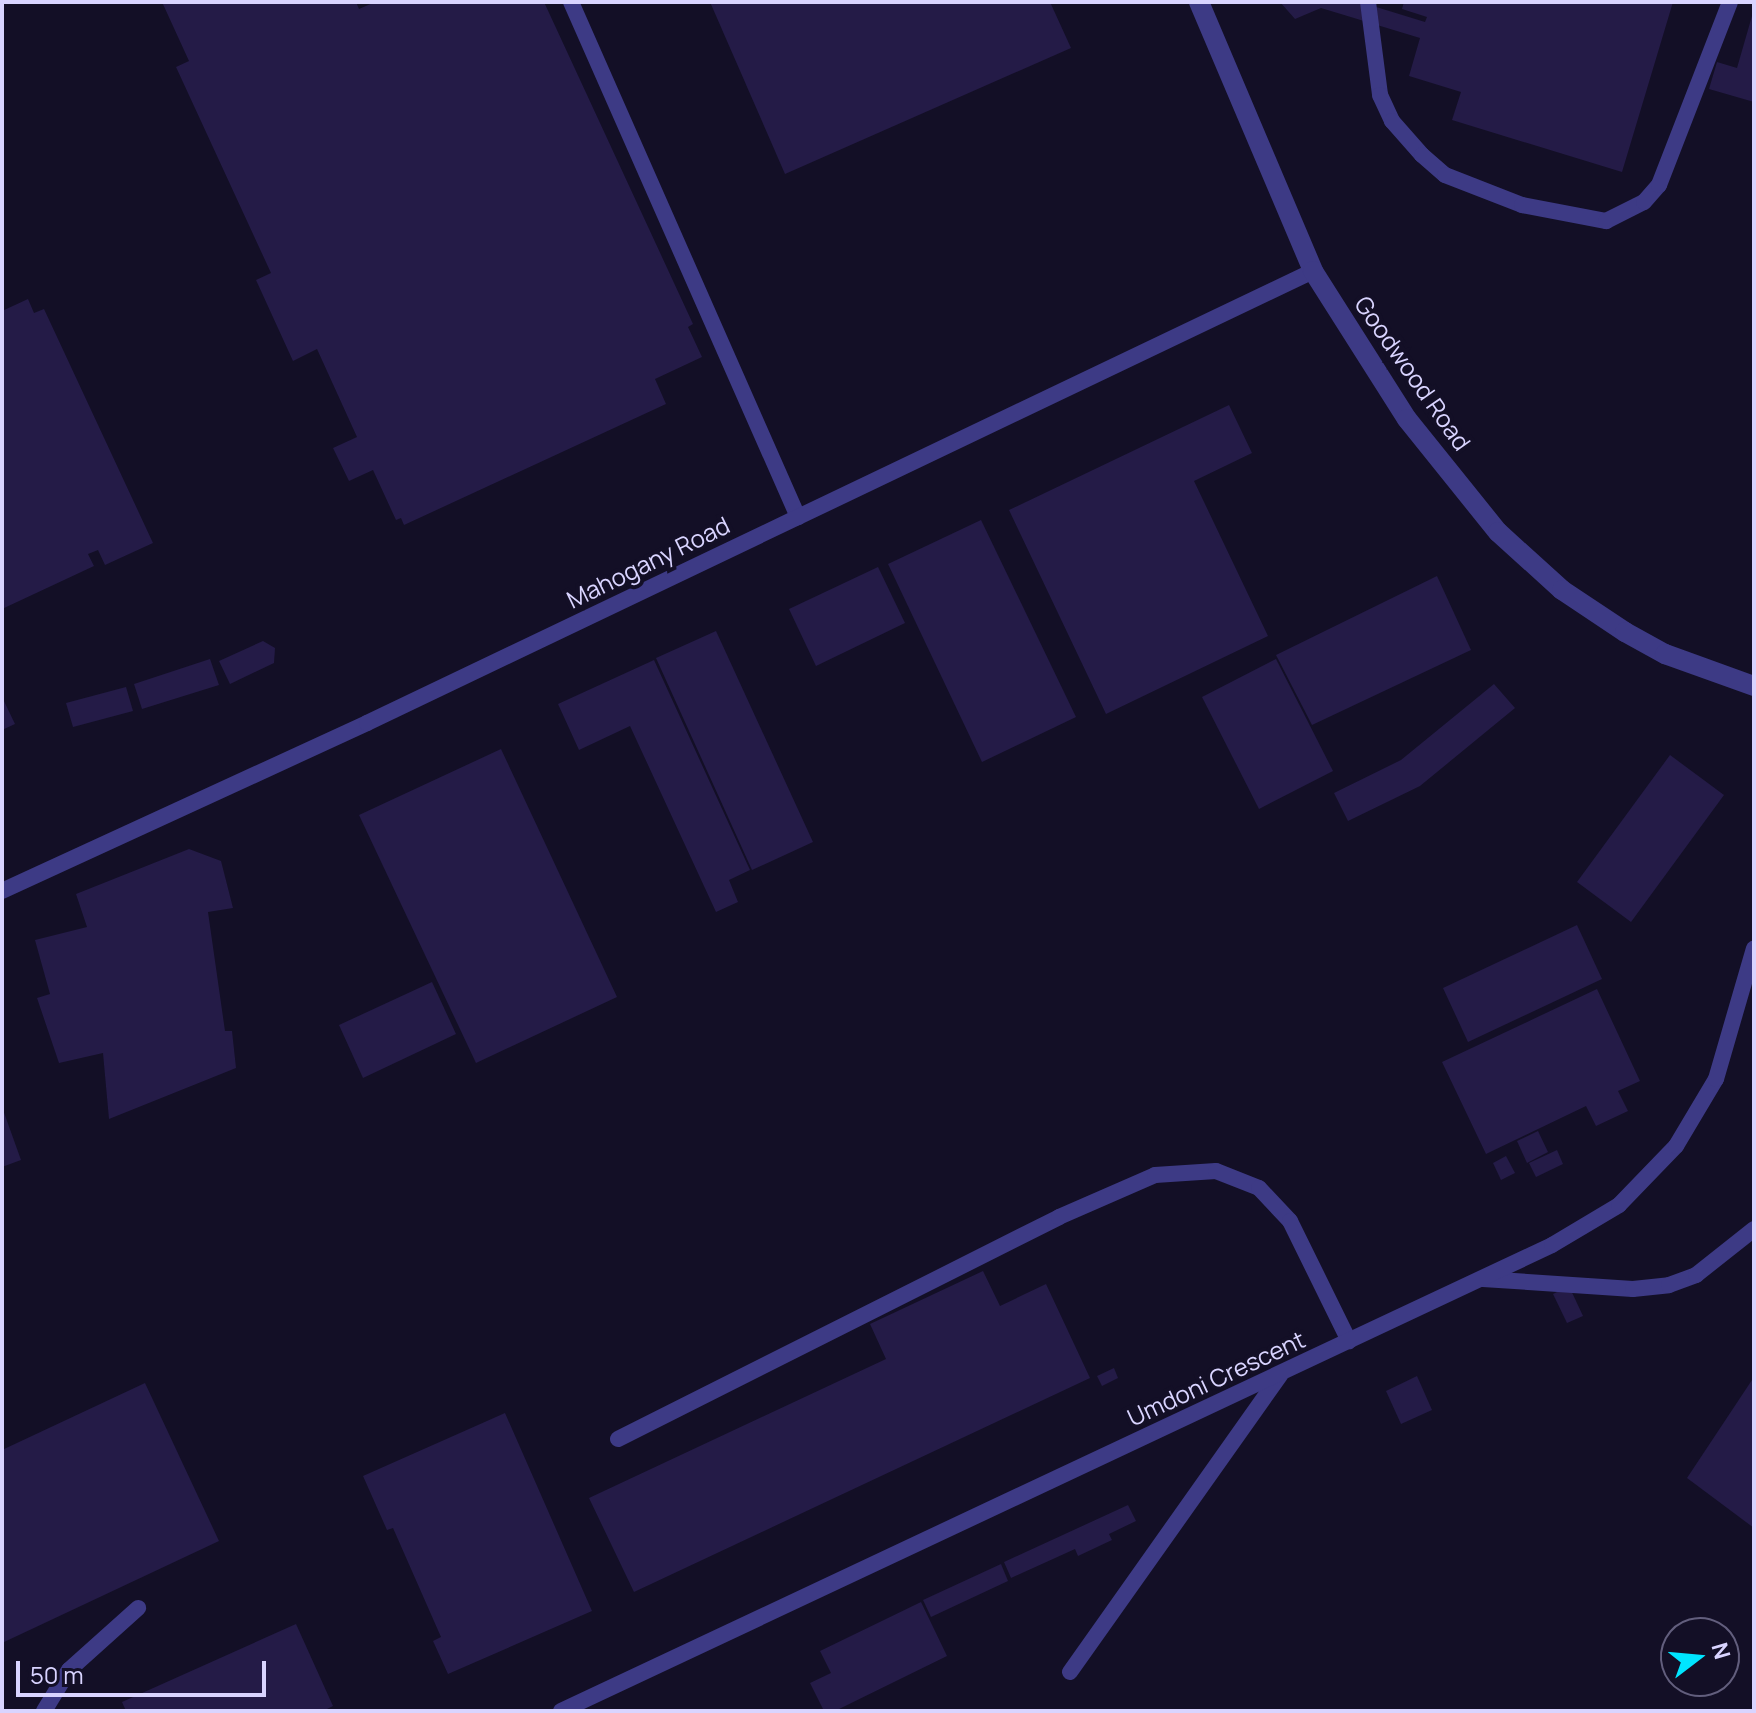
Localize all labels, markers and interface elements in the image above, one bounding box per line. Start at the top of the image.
street label: Goodwood Road [1349,290,1477,456]
street label: Mahogany Road [562,510,734,614]
street label: Umdoni Crescent [1123,1324,1309,1432]
north arrow [1660,1617,1740,1697]
text: N [1705,1639,1738,1663]
scale bar [20,1645,270,1695]
text: 50 m [30,1658,84,1691]

